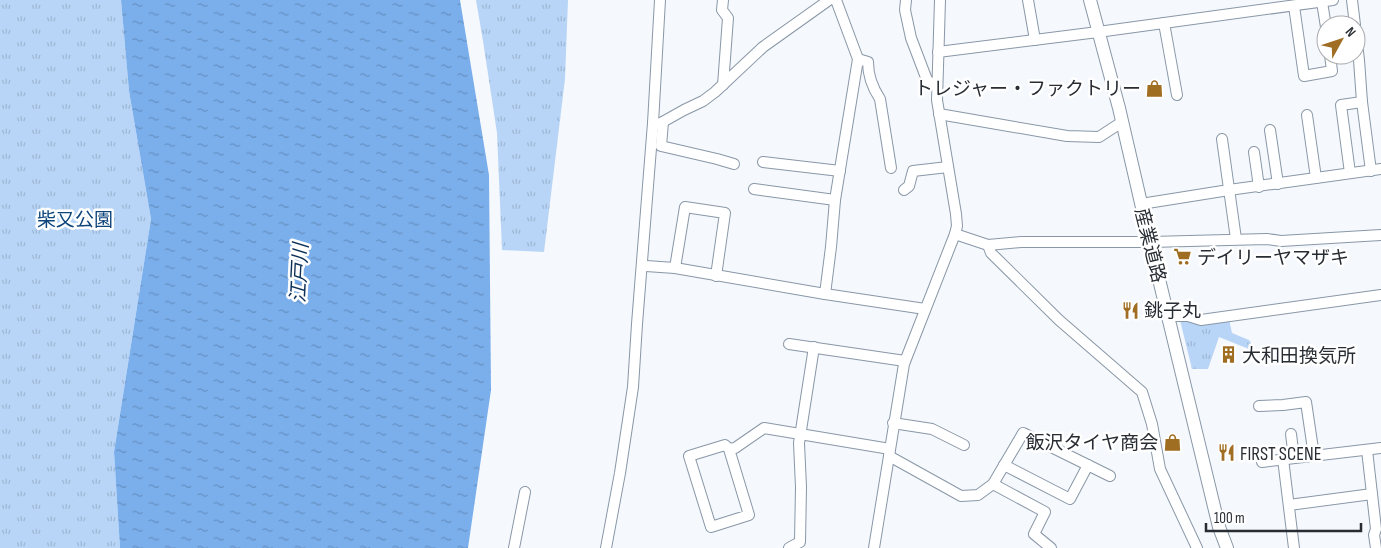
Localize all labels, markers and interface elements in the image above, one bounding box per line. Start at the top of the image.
north arrow [1316,15,1366,65]
text: N [1342,24,1359,40]
place label: トレジャー・ファクトリー [914,78,1141,101]
shop icon: トレジャー・ファクトリー [1145,78,1165,98]
street label: 産業道路 [1129,206,1170,285]
park label: 柴又公園 [37,209,113,232]
water label: 江戸川 [286,240,314,304]
supermarket icon: デイリーヤマザキ [1173,247,1193,267]
place label: デイリーヤマザキ [1197,247,1349,270]
restaurant icon: 銚子丸 [1120,300,1140,320]
place label: 銚子丸 [1144,300,1201,323]
building icon: 大和田換気所 [1218,345,1238,365]
place label: 大和田換気所 [1242,345,1356,368]
place label: 飯沢タイヤ商会 [1026,432,1158,455]
shop icon: 飯沢タイヤ商会 [1162,432,1182,452]
restaurant icon: FIRST SCENE [1216,443,1236,463]
place label: FIRST SCENE [1240,443,1322,466]
scale bar [1206,500,1361,532]
text: 100 m [1214,509,1245,528]

